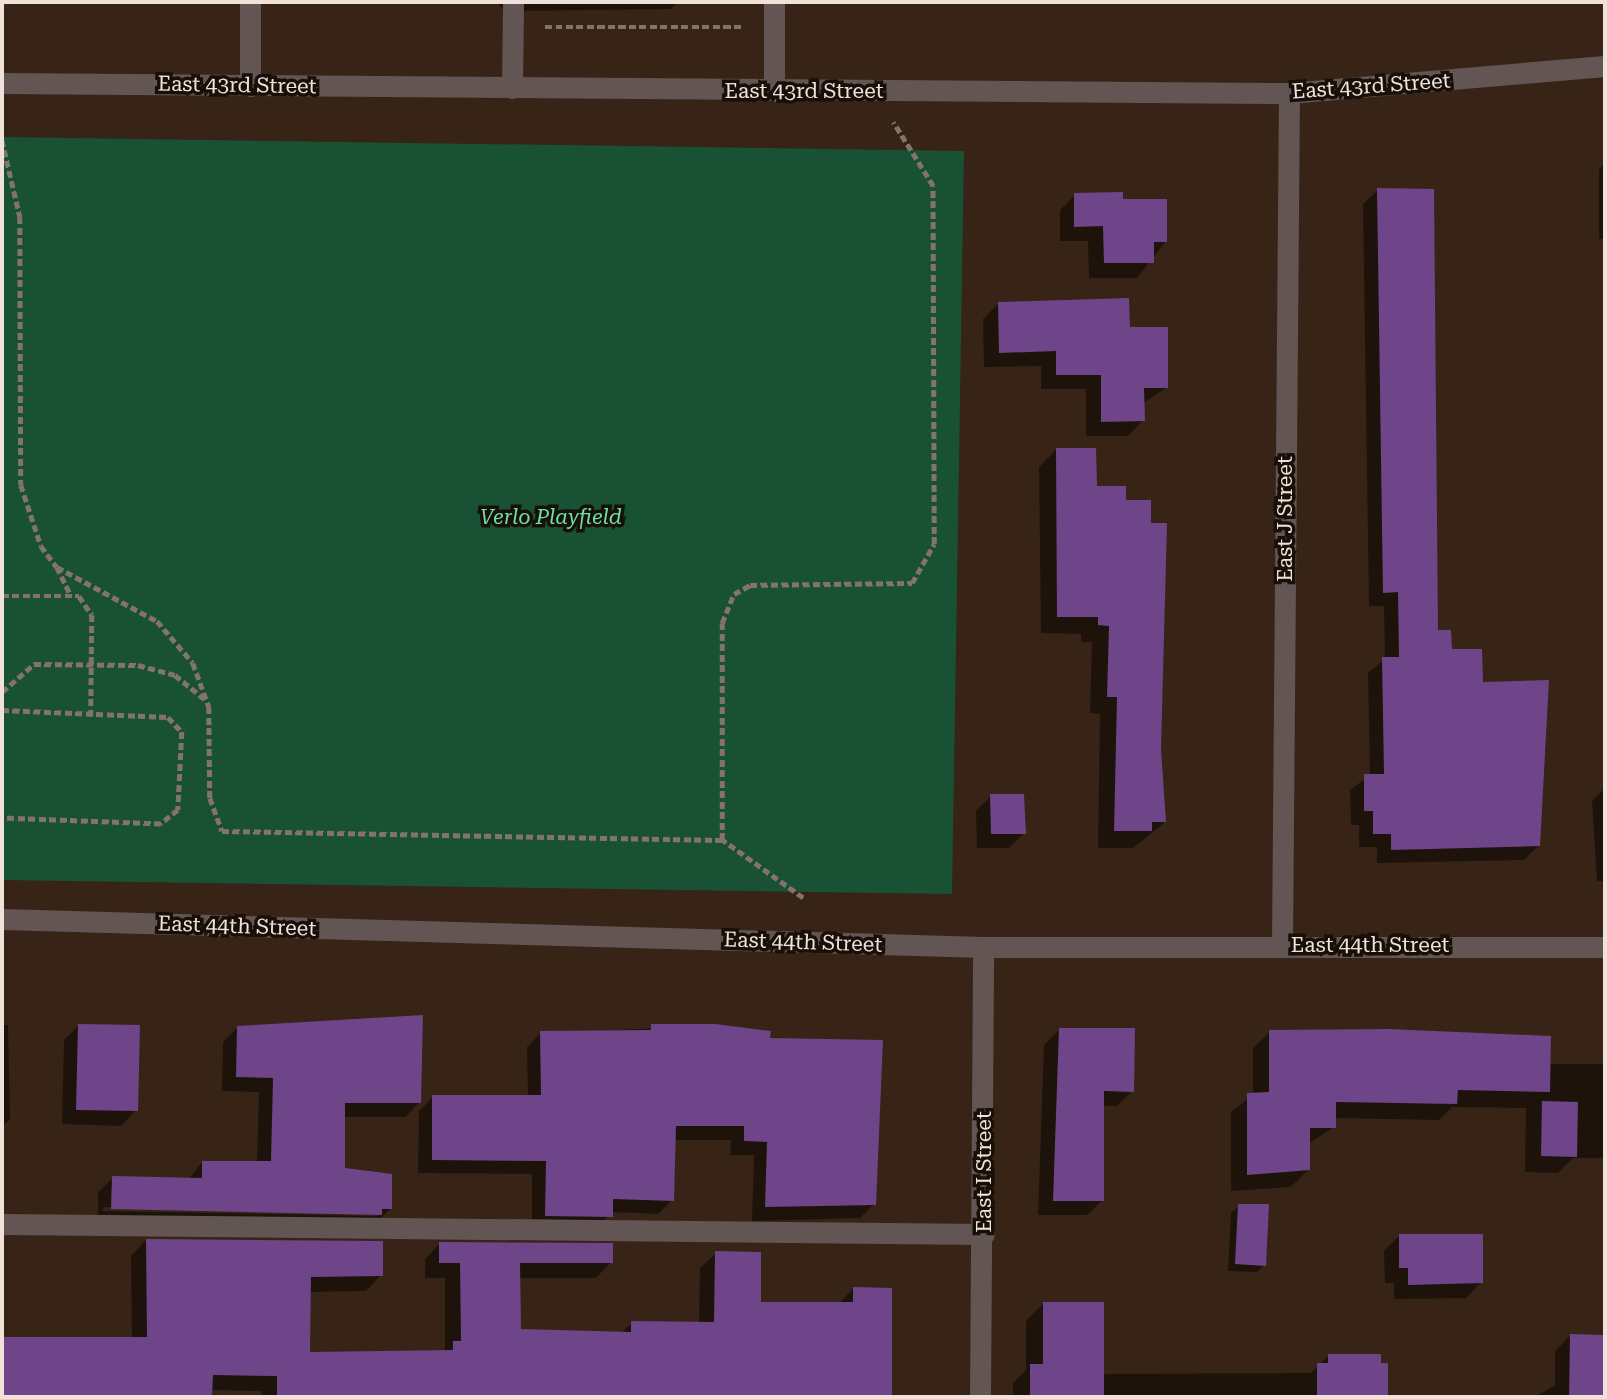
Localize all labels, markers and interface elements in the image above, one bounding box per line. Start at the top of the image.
street label: East 43rd Street [1291,68,1451,104]
street label: East 43rd Street [157,71,317,99]
street label: East 43rd Street [724,78,884,104]
street label: East J Street [1272,456,1298,582]
park label: Verlo Playfield [480,504,622,530]
street label: East 44th Street [157,911,317,941]
street label: East 44th Street [723,927,883,957]
street label: East 44th Street [1291,932,1449,958]
street label: East I Street [971,1111,997,1233]

